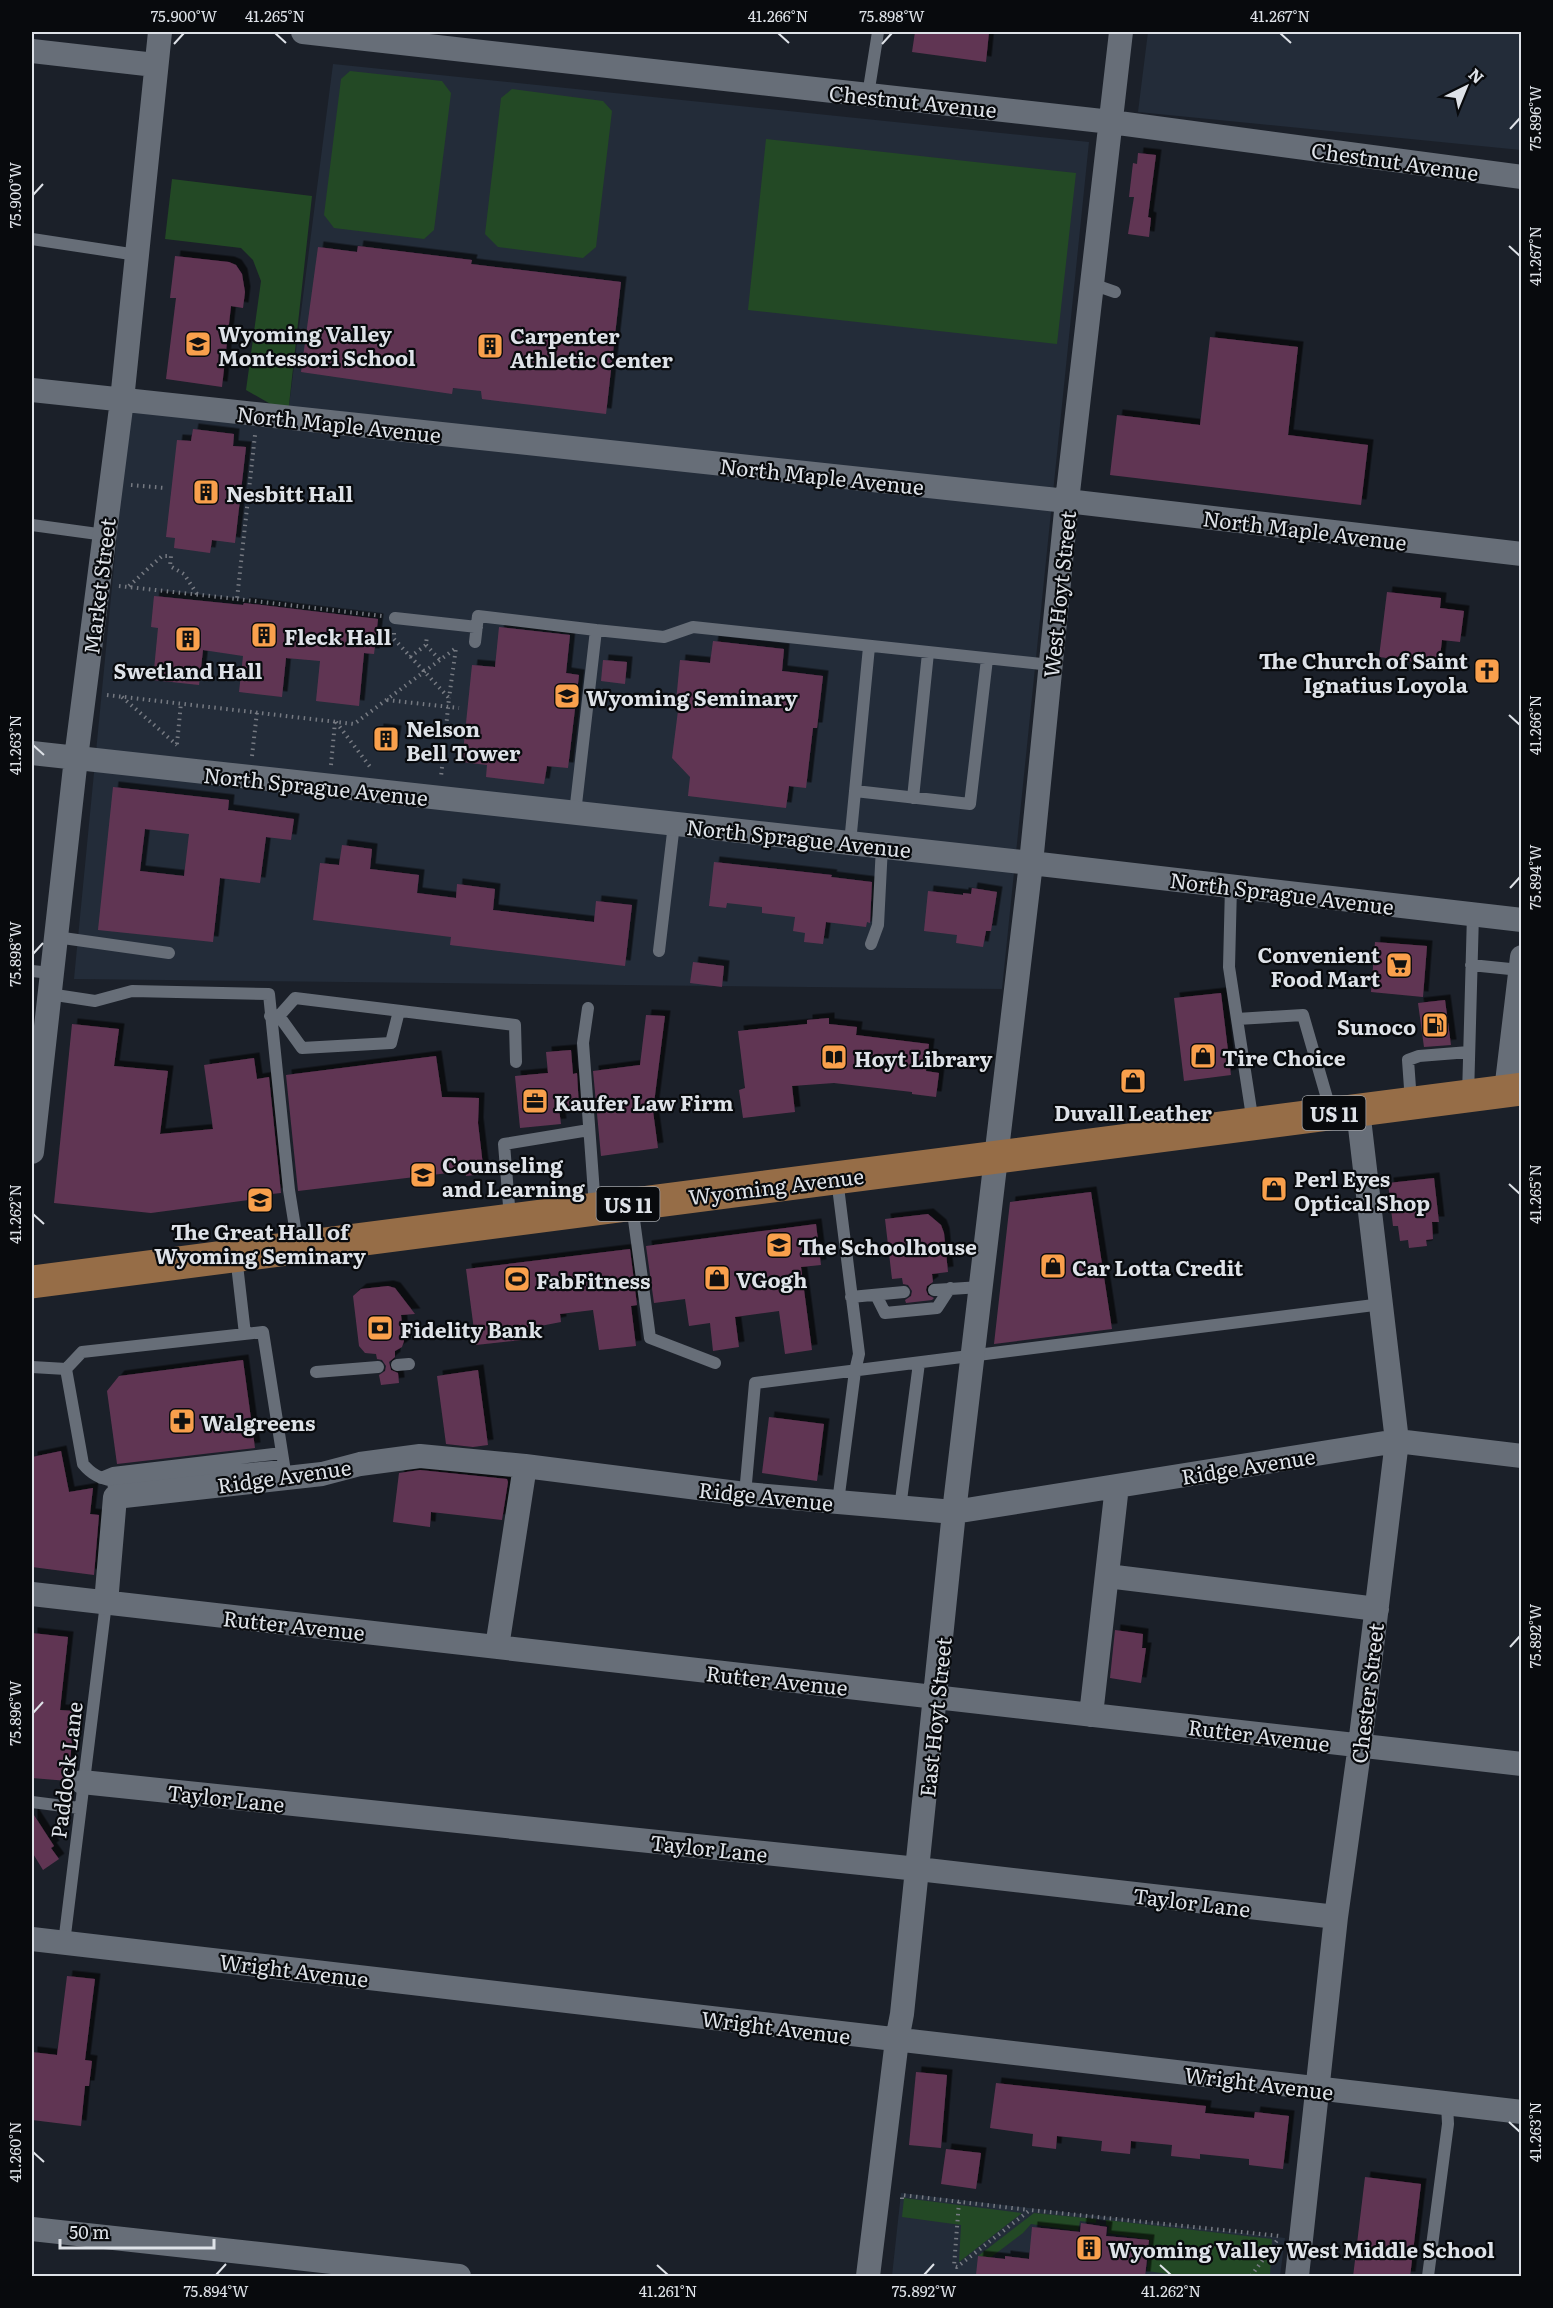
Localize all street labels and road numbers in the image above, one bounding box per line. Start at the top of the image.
street label: Chestnut Avenue [828,76,999,124]
street label: Chestnut Avenue [1309,133,1481,187]
street label: North Maple Avenue [235,397,443,449]
street label: North Maple Avenue [718,449,926,501]
street label: North Maple Avenue [1201,501,1409,557]
street label: West Hoyt Street [1034,508,1082,679]
street label: Market Street [74,516,122,656]
street label: North Sprague Avenue [202,758,430,812]
street label: North Sprague Avenue [685,810,913,864]
street label: North Sprague Avenue [1168,863,1396,921]
road number: US 11 [1302,1096,1366,1130]
street label: Wyoming Avenue [686,1159,866,1211]
road number: US 11 [596,1187,660,1221]
street label: Ridge Avenue [1179,1439,1317,1491]
street label: Ridge Avenue [215,1450,353,1500]
street label: Ridge Avenue [697,1473,835,1517]
street label: Rutter Avenue [222,1601,367,1647]
street label: Chester Street [1342,1620,1390,1765]
street label: East Hoyt Street [910,1635,958,1799]
street label: Rutter Avenue [705,1656,850,1702]
street label: Paddock Lane [41,1700,89,1840]
street label: Rutter Avenue [1186,1710,1332,1758]
street label: Taylor Lane [166,1775,286,1819]
street label: Taylor Lane [649,1825,769,1869]
street label: Taylor Lane [1132,1878,1252,1924]
street label: Wright Avenue [218,1944,370,1994]
street label: Wright Avenue [700,2001,852,2051]
street label: Wright Avenue [1183,2057,1335,2107]

